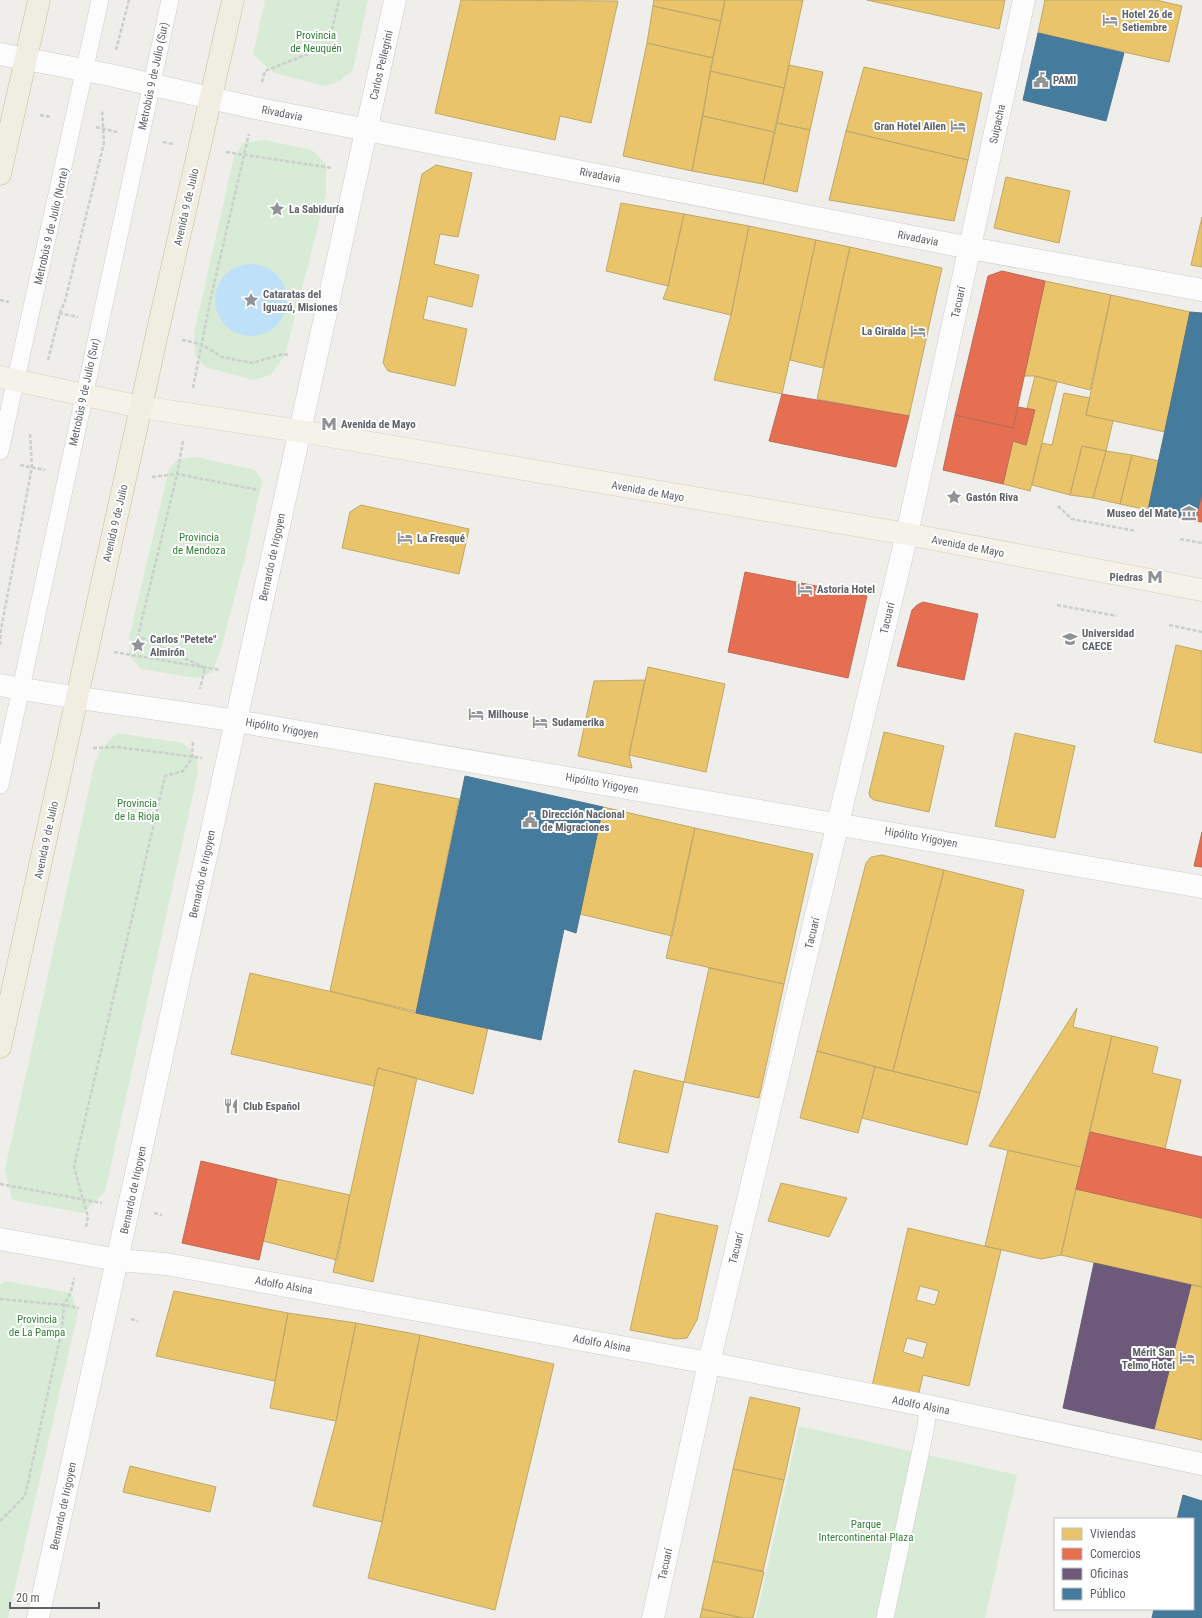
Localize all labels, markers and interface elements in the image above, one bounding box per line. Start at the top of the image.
place label: Hotel 26 de Setiembre [1122,8,1173,34]
hotel icon: Hotel 26 de Setiembre [1101,11,1119,29]
street label: Metrobús 9 de Julio (Sur) [136,21,171,131]
park label: Provincia de Neuquén [290,29,342,55]
street label: Carlos Pellegrini [367,29,396,101]
public building icon: PAMI [1032,71,1050,89]
place label: PAMI [1053,74,1076,87]
street label: Rivadavia [260,103,303,124]
street label: Suipacha [987,103,1008,145]
hotel icon: Gran Hotel Ailen [949,117,967,135]
place label: Gran Hotel Ailen [874,120,946,133]
street label: Rivadavia [578,165,621,186]
street label: Metrobús 9 de Julio (Norte) [32,166,71,286]
street label: Avenida 9 de Julio [171,167,202,247]
place icon: La Sabiduría [268,200,286,218]
place label: La Sabiduría [289,203,344,216]
street label: Rivadavia [896,228,939,249]
street label: Tacuarí [949,285,968,319]
place label: Cataratas del Iguazú, Misiones [263,288,338,314]
place icon: Cataratas del Iguazú, Misiones [242,291,260,309]
hotel icon: La Giralda [909,322,927,340]
place label: La Giralda [862,325,906,338]
street label: Metrobús 9 de Julio (Sur) [67,337,102,447]
metro station icon: Avenida de Mayo [320,415,338,433]
place label: Avenida de Mayo [341,418,416,431]
street label: Avenida de Mayo [611,479,686,504]
street label: Avenida 9 de Julio [100,483,131,563]
place icon: Gastón Riva [945,488,963,506]
place label: Gastón Riva [966,491,1018,504]
museum icon: Museo del Mate [1180,504,1198,522]
place label: Museo del Mate [1107,507,1177,520]
street label: Bernardo de Irigoyen [257,512,288,602]
hotel icon: La Fresqué [396,529,414,547]
park label: Provincia de Mendoza [173,531,225,557]
place label: La Fresqué [417,532,465,545]
street label: Avenida de Mayo [931,533,1006,560]
metro station icon: Piedras [1146,568,1164,586]
place label: Piedras [1110,571,1143,584]
hotel icon: Astoria Hotel [796,580,814,598]
place label: Astoria Hotel [817,583,875,596]
street label: Tacuarí [878,601,898,635]
place label: Universidad CAECE [1082,627,1134,653]
school or university icon: Universidad CAECE [1061,630,1079,648]
place label: Carlos "Petete" Almirón [150,633,217,659]
place icon: Carlos "Petete" Almirón [129,636,147,654]
hotel icon: Milhouse [467,705,485,723]
place label: Milhouse [488,708,528,721]
hotel icon: Sudamerika [531,713,549,731]
street label: Hipólito Yrigoyen [244,716,319,741]
place label: Sudamerika [552,716,604,729]
street label: Hipólito Yrigoyen [564,771,639,796]
park label: Provincia de la Rioja [114,797,160,823]
street label: Avenida 9 de Julio [32,800,61,880]
place label: Dirección Nacional de Migraciones [542,808,625,834]
public building icon: Dirección Nacional de Migraciones [521,811,539,829]
street label: Hipólito Yrigoyen [883,825,958,850]
street label: Bernardo de Irigoyen [187,829,218,919]
street label: Tacuarí [802,916,823,950]
restaurant icon: Club Español [222,1097,240,1115]
place label: Club Español [243,1100,300,1113]
street label: Bernardo de Irigoyen [118,1145,149,1235]
street label: Tacuarí [726,1231,747,1265]
street label: Adolfo Alsina [254,1274,314,1297]
park label: Provincia de La Pampa [9,1313,65,1339]
street label: Adolfo Alsina [572,1332,632,1355]
place label: Mérit San Telmo Hotel [1122,1346,1175,1372]
hotel icon: Mérit San Telmo Hotel [1178,1349,1196,1367]
street label: Adolfo Alsina [891,1394,951,1417]
street label: Bernardo de Irigoyen [48,1461,79,1551]
park label: Parque Intercontinental Plaza [819,1518,913,1544]
legend [1054,1518,1194,1610]
text: Viviendas [1090,1527,1136,1541]
street label: Tacuarí [656,1547,675,1581]
text: Comercios [1090,1547,1141,1561]
text: Oficinas [1090,1567,1128,1581]
scale bar [10,1584,99,1610]
text: Público [1090,1587,1125,1601]
text: 20 m [16,1591,40,1605]

